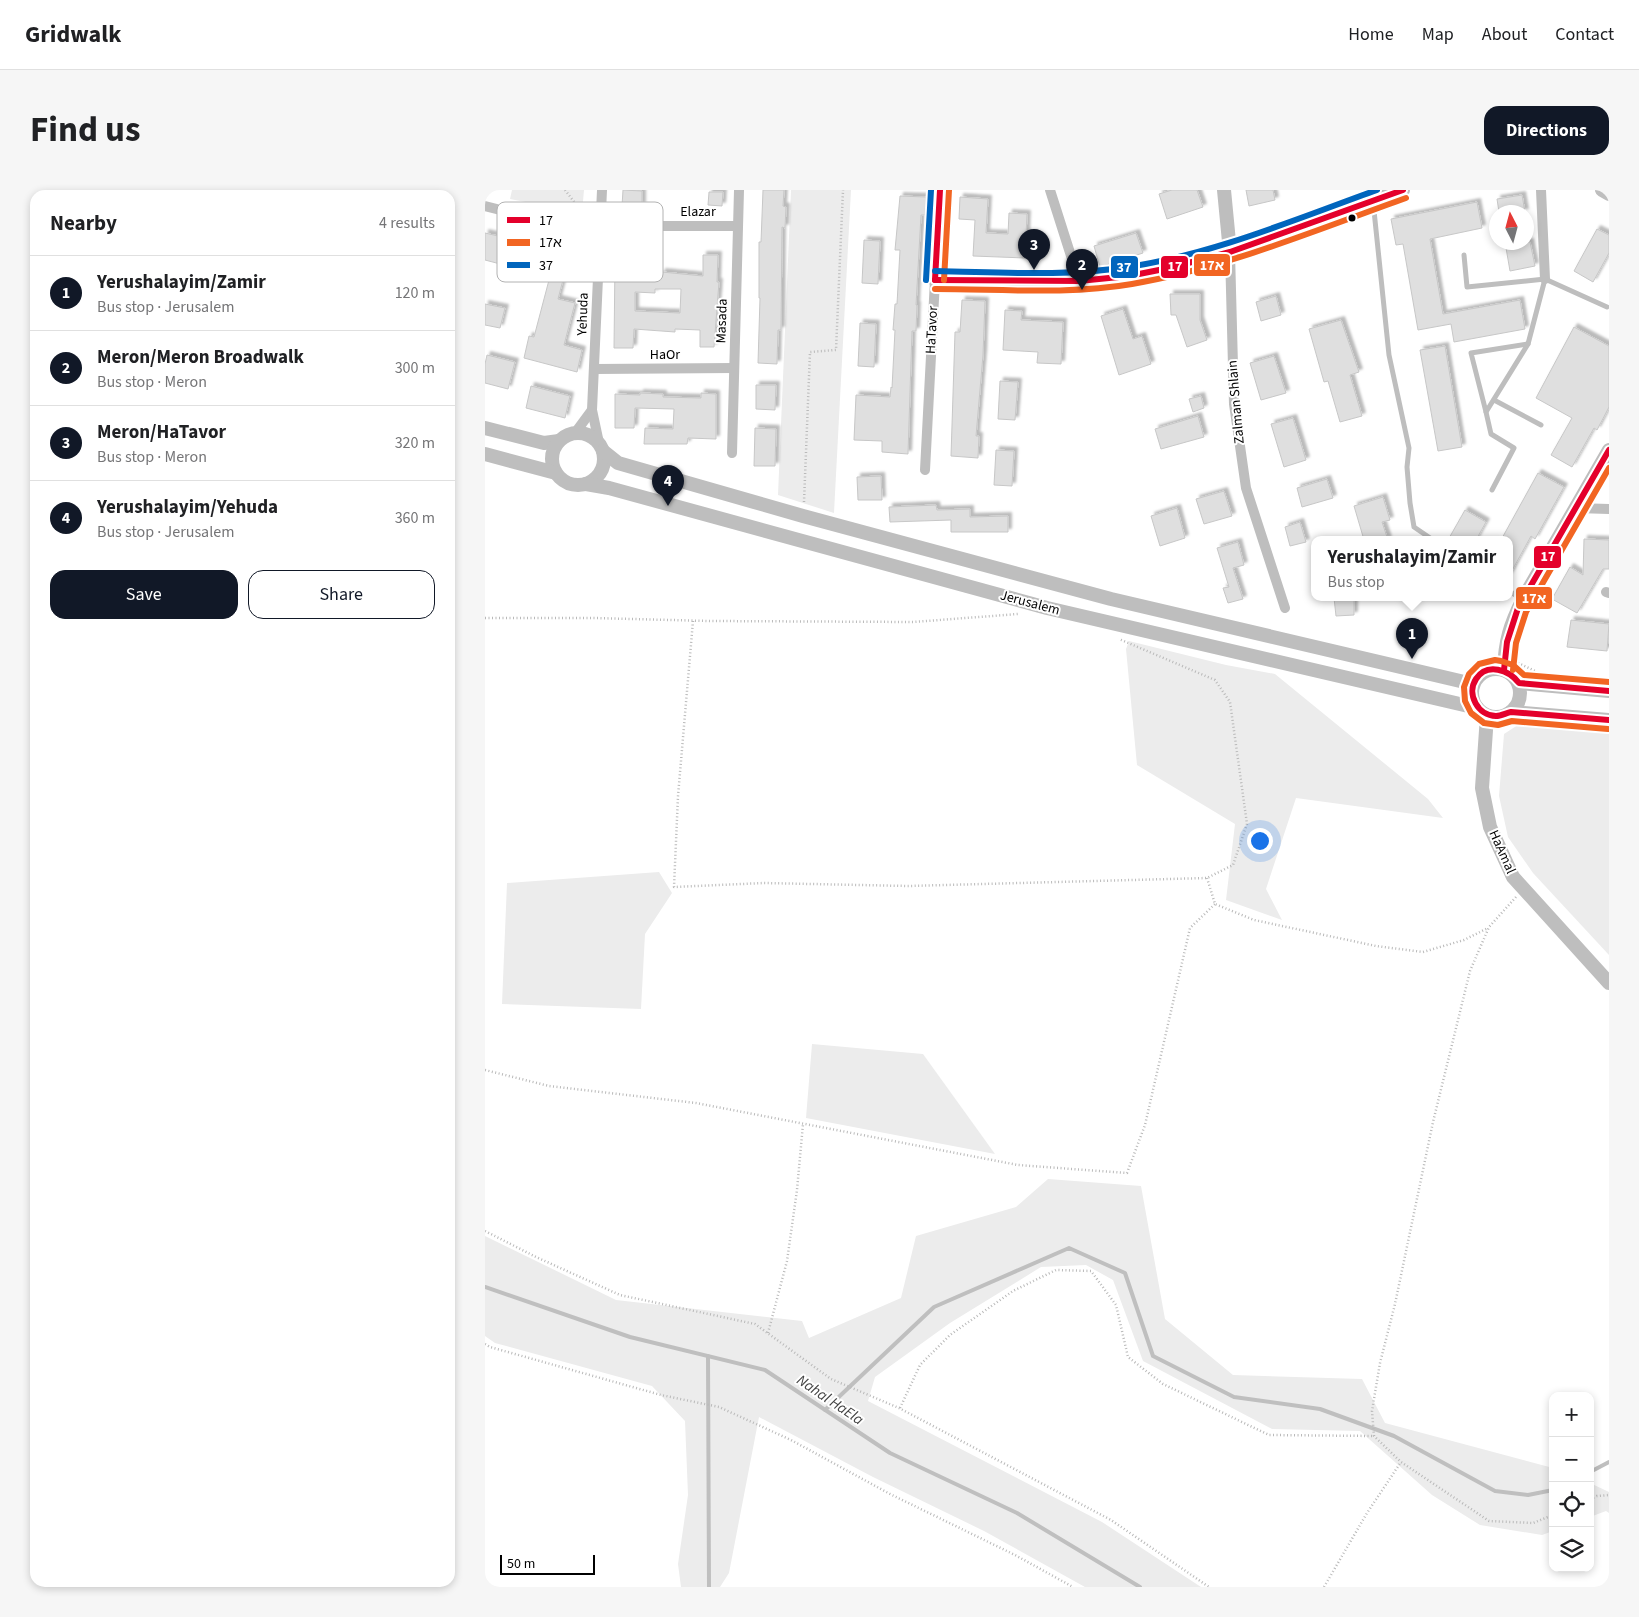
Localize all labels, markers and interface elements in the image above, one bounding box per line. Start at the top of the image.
text: Gridwalk [25,17,121,52]
text: Home [1348,22,1394,47]
text: Map [1422,22,1454,47]
text: About [1482,22,1527,47]
text: Contact [1555,22,1614,47]
text: Find us [30,105,140,155]
button: Directions [1484,106,1609,155]
legend [497,202,663,282]
street label: Elazar [680,202,716,222]
north arrow [1489,205,1534,250]
text: Nearby [50,208,117,238]
text: 17 [539,211,553,231]
text: 4 results [379,212,435,234]
unlabelled marker [1347,213,1357,223]
pin: 3 [1018,229,1050,270]
text: 17א [539,233,562,253]
pin: 2 [1066,249,1098,290]
line badge: 17א [1193,253,1231,277]
line badge: 37 [1110,255,1139,279]
line badge: 17 [1160,255,1189,279]
text: 37 [539,256,553,276]
text: 17א [1200,256,1225,276]
text: 17 [1168,257,1182,277]
text: 37 [1117,258,1131,278]
text: Yerushalayim/Zamir [97,269,266,296]
text: 1 [62,282,70,304]
text: 120 m [395,282,435,304]
street label: Yehuda [572,292,594,337]
text: Bus stop · Jerusalem [97,296,234,318]
street label: Masada [711,298,733,344]
street label: HaTavor [921,305,943,355]
text: Meron/Meron Broadwalk [97,344,304,371]
street label: HaOr [650,345,680,365]
text: 2 [62,357,70,379]
text: 300 m [395,357,435,379]
street label: Zalman Shlain [1222,359,1250,445]
text: Bus stop · Meron [97,371,207,393]
text: Meron/HaTavor [97,419,226,446]
text: 3 [62,432,70,454]
text: 320 m [395,432,435,454]
text: Bus stop · Meron [97,446,207,468]
pin: 4 [652,465,684,506]
text: Yerushalayim/Yehuda [97,494,278,521]
text: 4 [62,507,70,529]
text: 360 m [395,507,435,529]
text: Bus stop · Jerusalem [97,521,234,543]
popup [1311,536,1513,601]
text: Yerushalayim/Zamir [1328,544,1496,571]
line badge: 17 [1533,545,1562,569]
text: 17 [1541,547,1555,567]
button: Save [50,570,238,619]
button: Share [248,570,435,619]
text: Bus stop [1328,571,1385,593]
street label: Jerusalem [998,585,1062,621]
line badge: 17א [1515,586,1553,610]
text: 17א [1522,589,1547,609]
pin: 1 [1396,618,1428,659]
street label: HaAmal [1484,827,1521,877]
your location [1247,828,1273,854]
water label: Nahal HaEla [792,1370,868,1430]
map controls [1549,1392,1594,1572]
button: + [1549,1392,1594,1437]
button: − [1549,1437,1594,1482]
button: locate [1549,1482,1594,1527]
button: layers [1549,1527,1594,1572]
scale bar [500,1552,595,1575]
text: 50 m [507,1554,535,1574]

